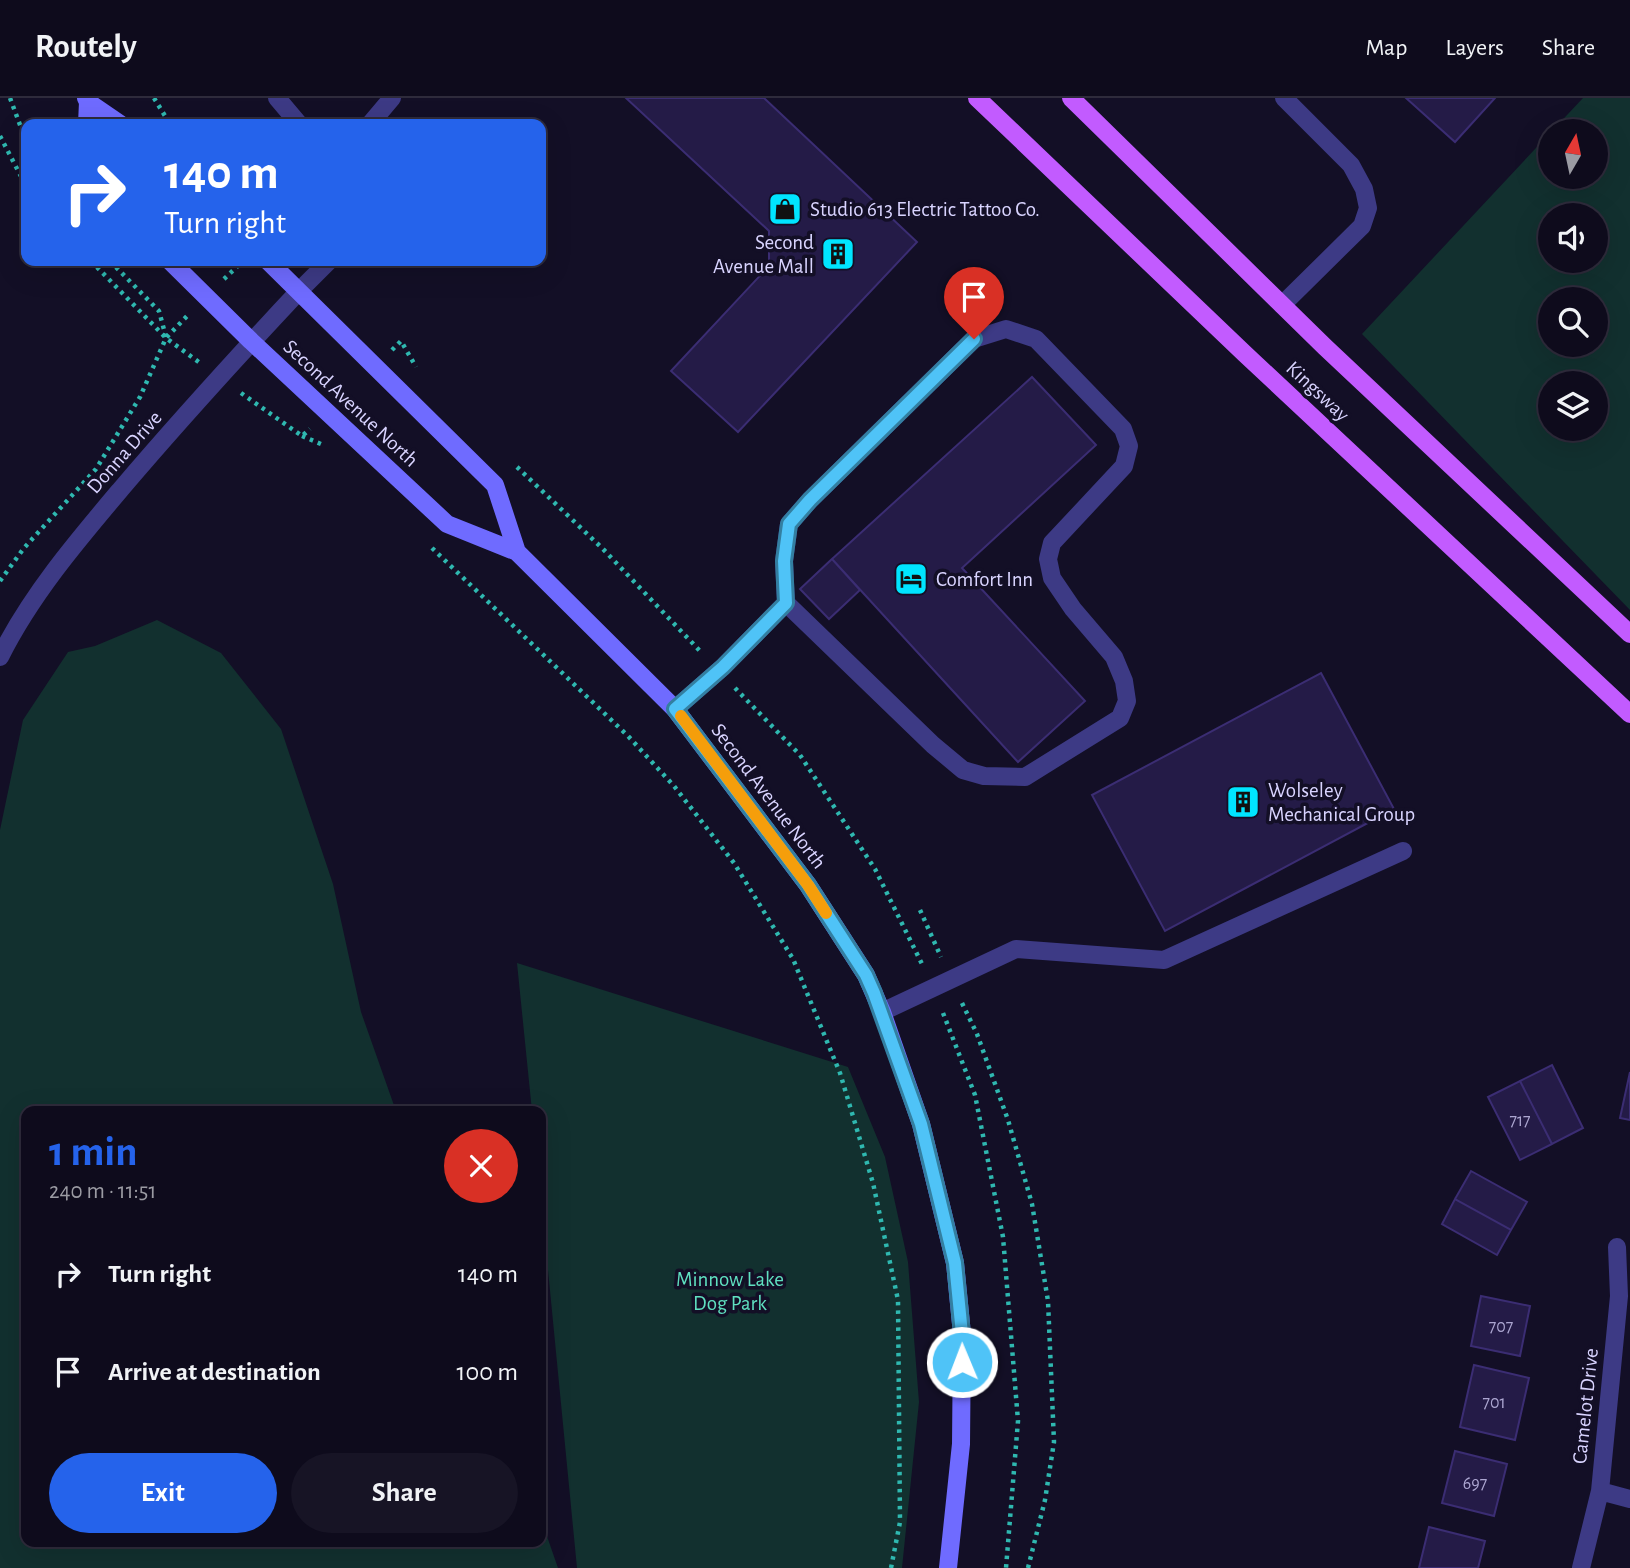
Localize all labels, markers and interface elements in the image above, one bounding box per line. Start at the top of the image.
text: Routely [35,31,137,64]
text: Map [1365,36,1407,60]
text: Layers [1445,36,1504,60]
text: Share [1542,36,1595,60]
north arrow [1538,119,1608,189]
map controls [1538,119,1608,441]
icon: right [49,147,140,238]
text: 140 m [164,149,279,198]
shop icon: Studio 613 Electric Tattoo Co. [766,190,804,228]
place label: Studio 613 Electric Tattoo Co. [810,199,1040,220]
button: sound [1538,203,1608,273]
text: Turn right [164,207,286,239]
place label: Second Avenue Mall [713,232,814,277]
building icon: Second Avenue Mall [819,235,857,273]
pin [944,267,1004,339]
icon: arrive [955,278,993,316]
button: search [1538,287,1608,357]
street label: Second Avenue North [279,336,422,471]
street label: Kingsway [1282,357,1353,426]
button: layers [1538,371,1608,441]
street label: Donna Drive [83,407,166,498]
hotel icon: Comfort Inn [892,560,930,598]
place label: Comfort Inn [936,569,1033,590]
street label: Second Avenue North [707,720,830,873]
place label: Wolseley Mechanical Group [1268,780,1415,825]
building icon: Wolseley Mechanical Group [1224,783,1262,821]
house number: 717 [1509,1112,1531,1130]
button: close [444,1129,518,1203]
text: 1 min [49,1131,138,1173]
text: 240 m · 11:51 [49,1180,156,1203]
icon: right [49,1255,87,1293]
text: Turn right [108,1261,211,1287]
text: 140 m [458,1261,518,1287]
park label: Minnow Lake Dog Park [676,1269,784,1314]
house number: 707 [1489,1318,1513,1336]
position arrow [925,1325,999,1399]
street label: Camelot Drive [1569,1347,1602,1465]
icon: arrive [49,1353,87,1391]
text: Arrive at destination [108,1359,321,1385]
text: 100 m [457,1359,518,1385]
house number: 701 [1482,1394,1506,1412]
button: Exit [49,1453,277,1533]
button: Share [291,1453,518,1533]
house number: 697 [1463,1475,1487,1493]

